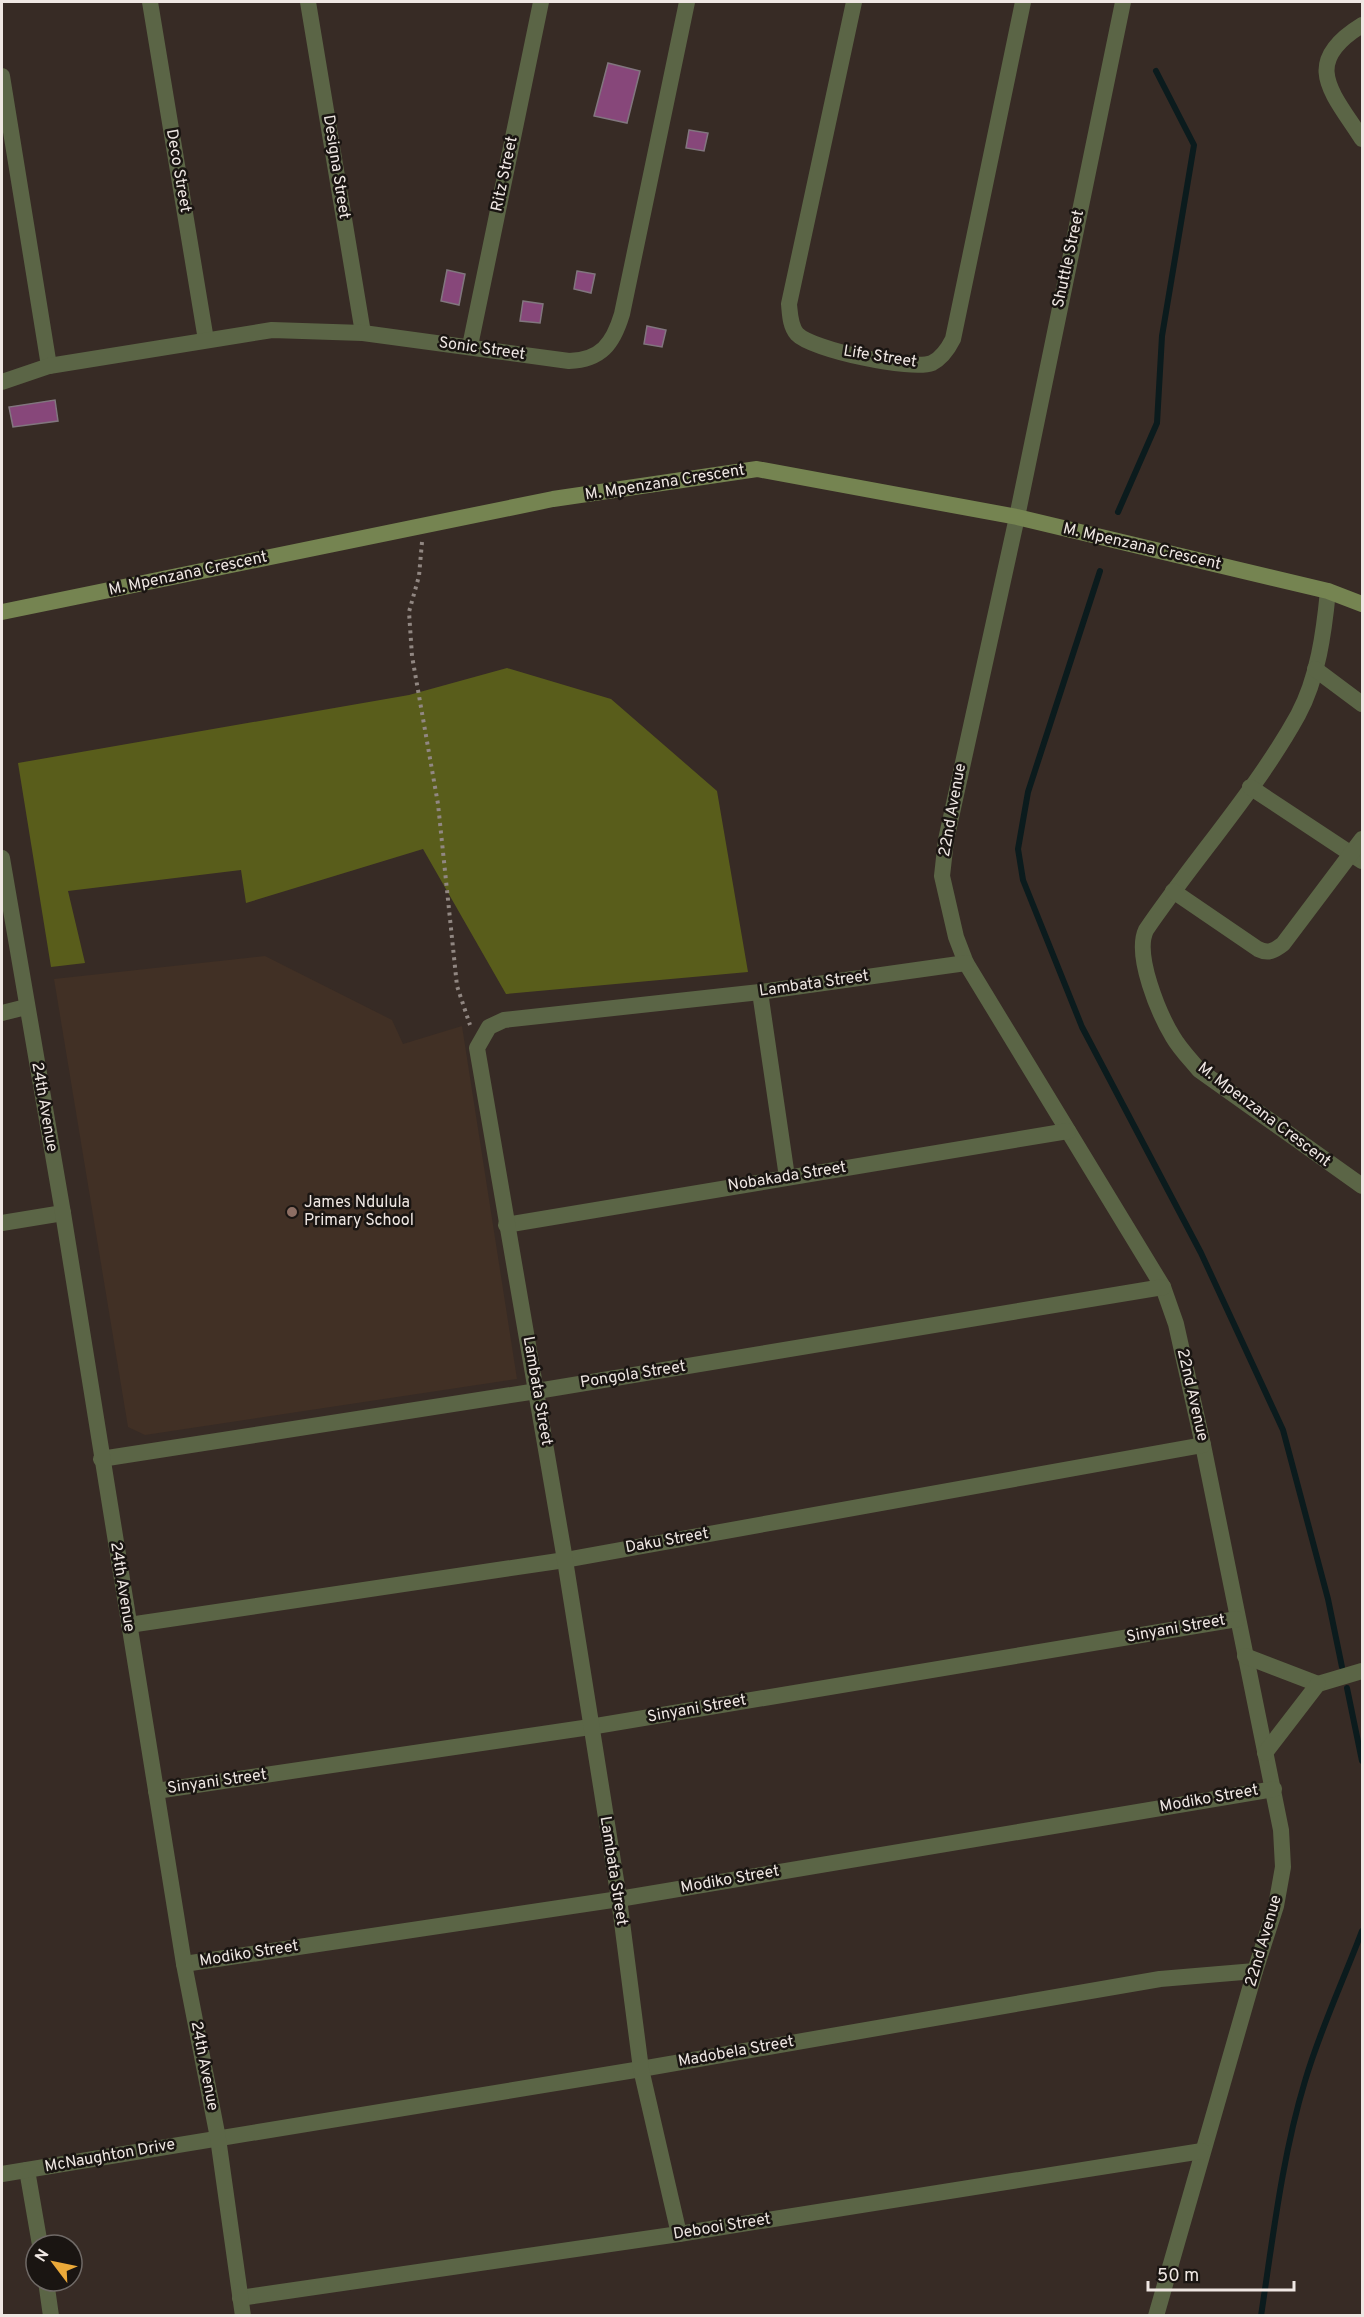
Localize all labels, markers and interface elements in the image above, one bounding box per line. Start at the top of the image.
street label: Designa Street [318,113,354,221]
street label: Deco Street [161,128,195,214]
street label: Ritz Street [487,135,523,213]
street label: Shuttle Street [1049,208,1089,310]
street label: Sonic Street [438,333,526,365]
street label: Life Street [842,341,918,373]
street label: M. Mpenzana Crescent [584,460,746,506]
street label: M. Mpenzana Crescent [1061,519,1223,575]
street label: M. Mpenzana Crescent [107,547,269,601]
street label: 22nd Avenue [935,762,971,858]
street label: Lambata Street [758,966,870,1002]
street label: M. Mpenzana Crescent [1193,1058,1335,1172]
street label: 24th Avenue [26,1060,62,1154]
street label: Nobakada Street [726,1158,848,1196]
place label: James Ndulula Primary School [304,1193,414,1231]
marker: James Ndulula Primary School [285,1205,299,1219]
street label: Lambata Street [518,1335,556,1447]
street label: 22nd Avenue [1172,1347,1212,1443]
street label: Pongola Street [579,1357,687,1393]
street label: Daku Street [624,1524,710,1558]
street label: 24th Avenue [105,1541,139,1633]
street label: Sinyani Street [1125,1610,1227,1648]
street label: Sinyani Street [646,1690,748,1728]
street label: Sinyani Street [166,1765,268,1799]
street label: Modiko Street [1158,1780,1260,1818]
street label: Lambata Street [594,1815,632,1927]
street label: Modiko Street [679,1861,781,1899]
street label: 22nd Avenue [1241,1893,1287,1989]
street label: Modiko Street [198,1936,300,1972]
street label: 24th Avenue [186,2019,222,2113]
street label: Madobela Street [677,2032,795,2072]
street label: McNaughton Drive [43,2135,177,2177]
street label: Debooi Street [672,2209,772,2245]
north arrow [24,2233,84,2293]
text: N [31,2246,55,2266]
scale bar [1148,2254,1294,2292]
text: 50 m [1157,2265,1199,2288]

